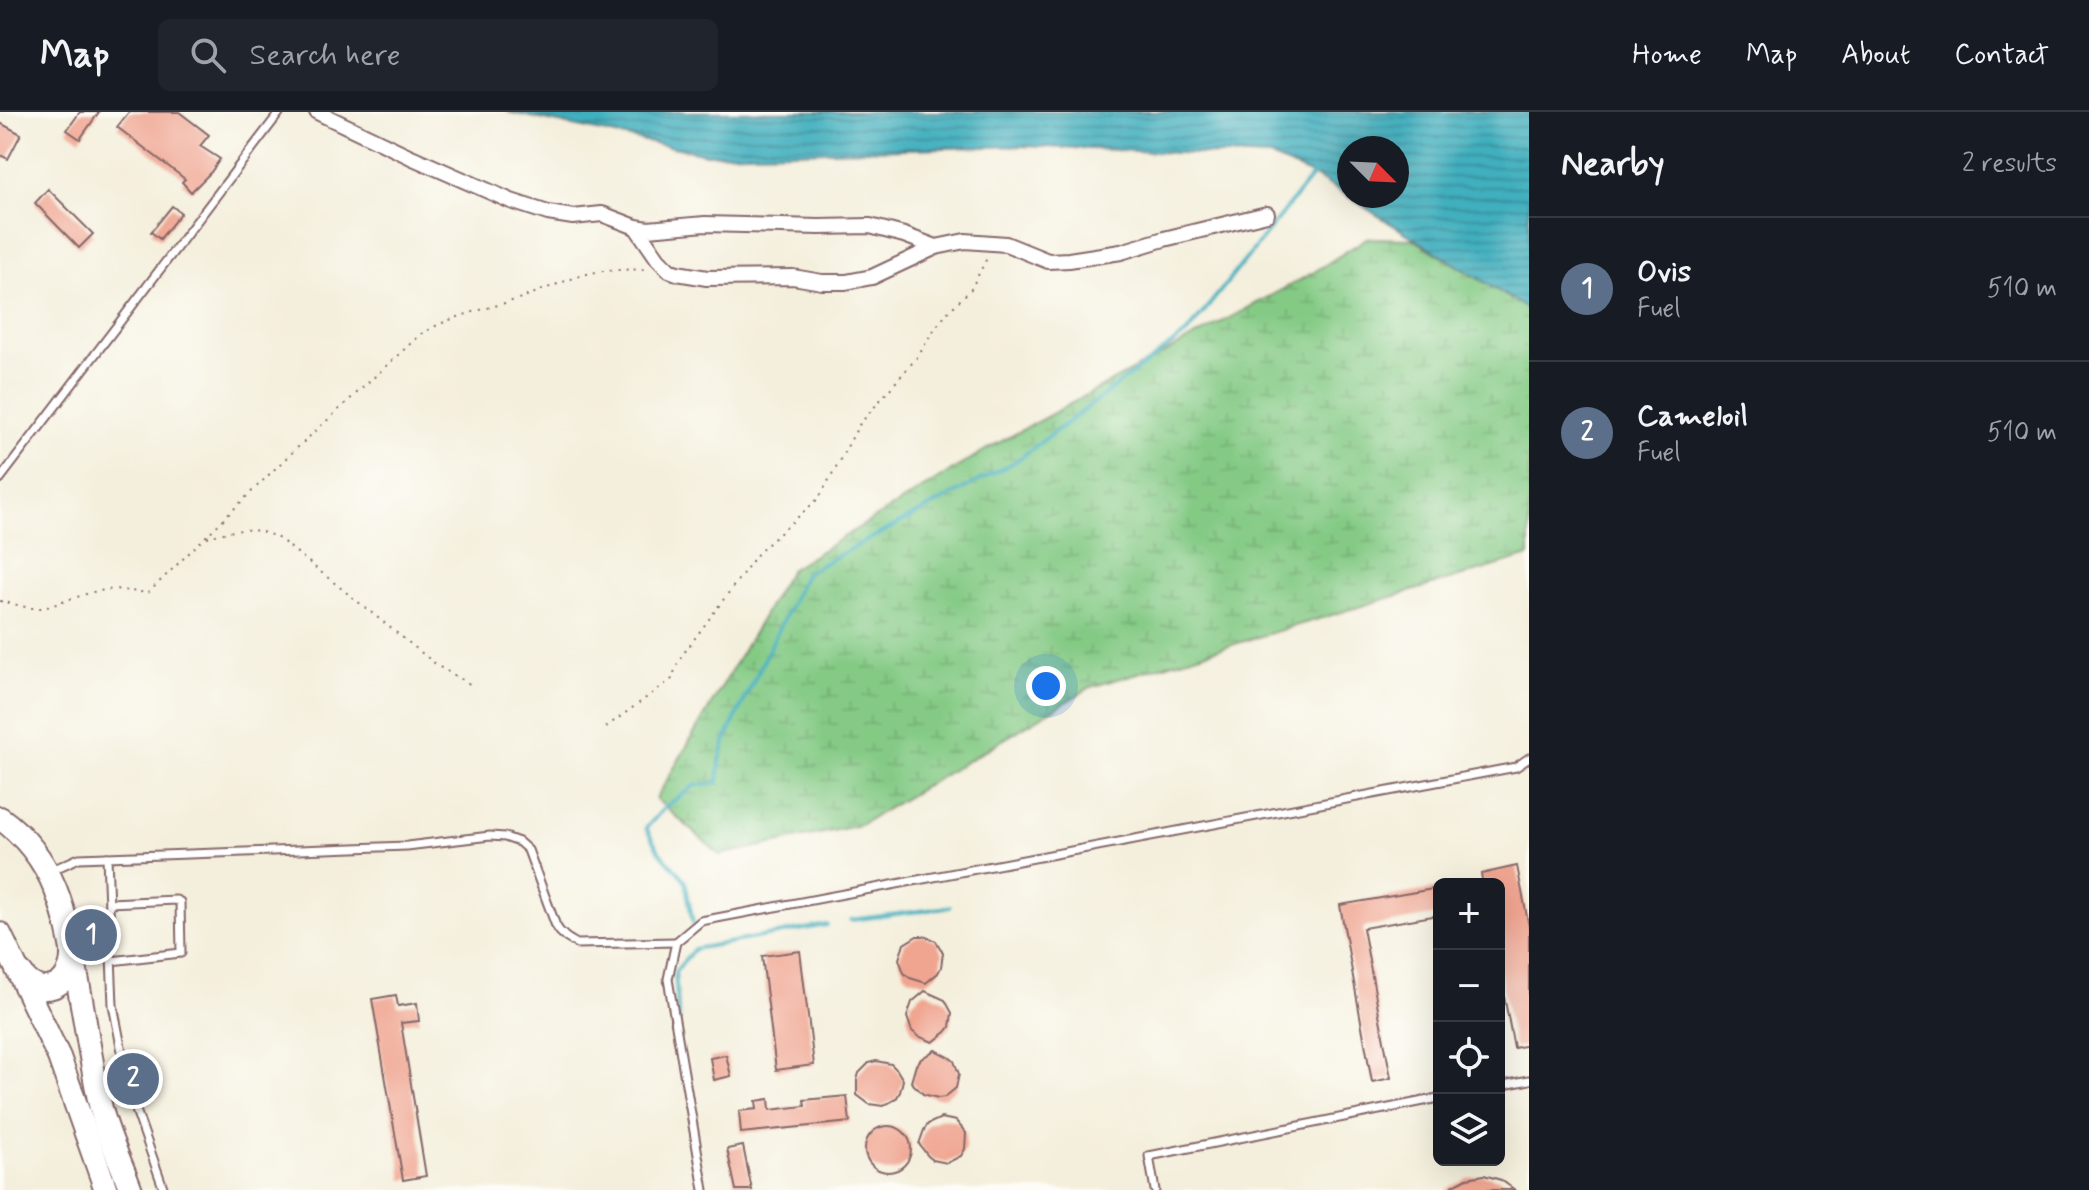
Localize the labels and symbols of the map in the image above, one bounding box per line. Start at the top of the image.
north arrow [1337,136,1409,208]
your location [1026,666,1066,706]
pin: 1 [65,905,117,965]
pin: 2 [107,1049,159,1109]

